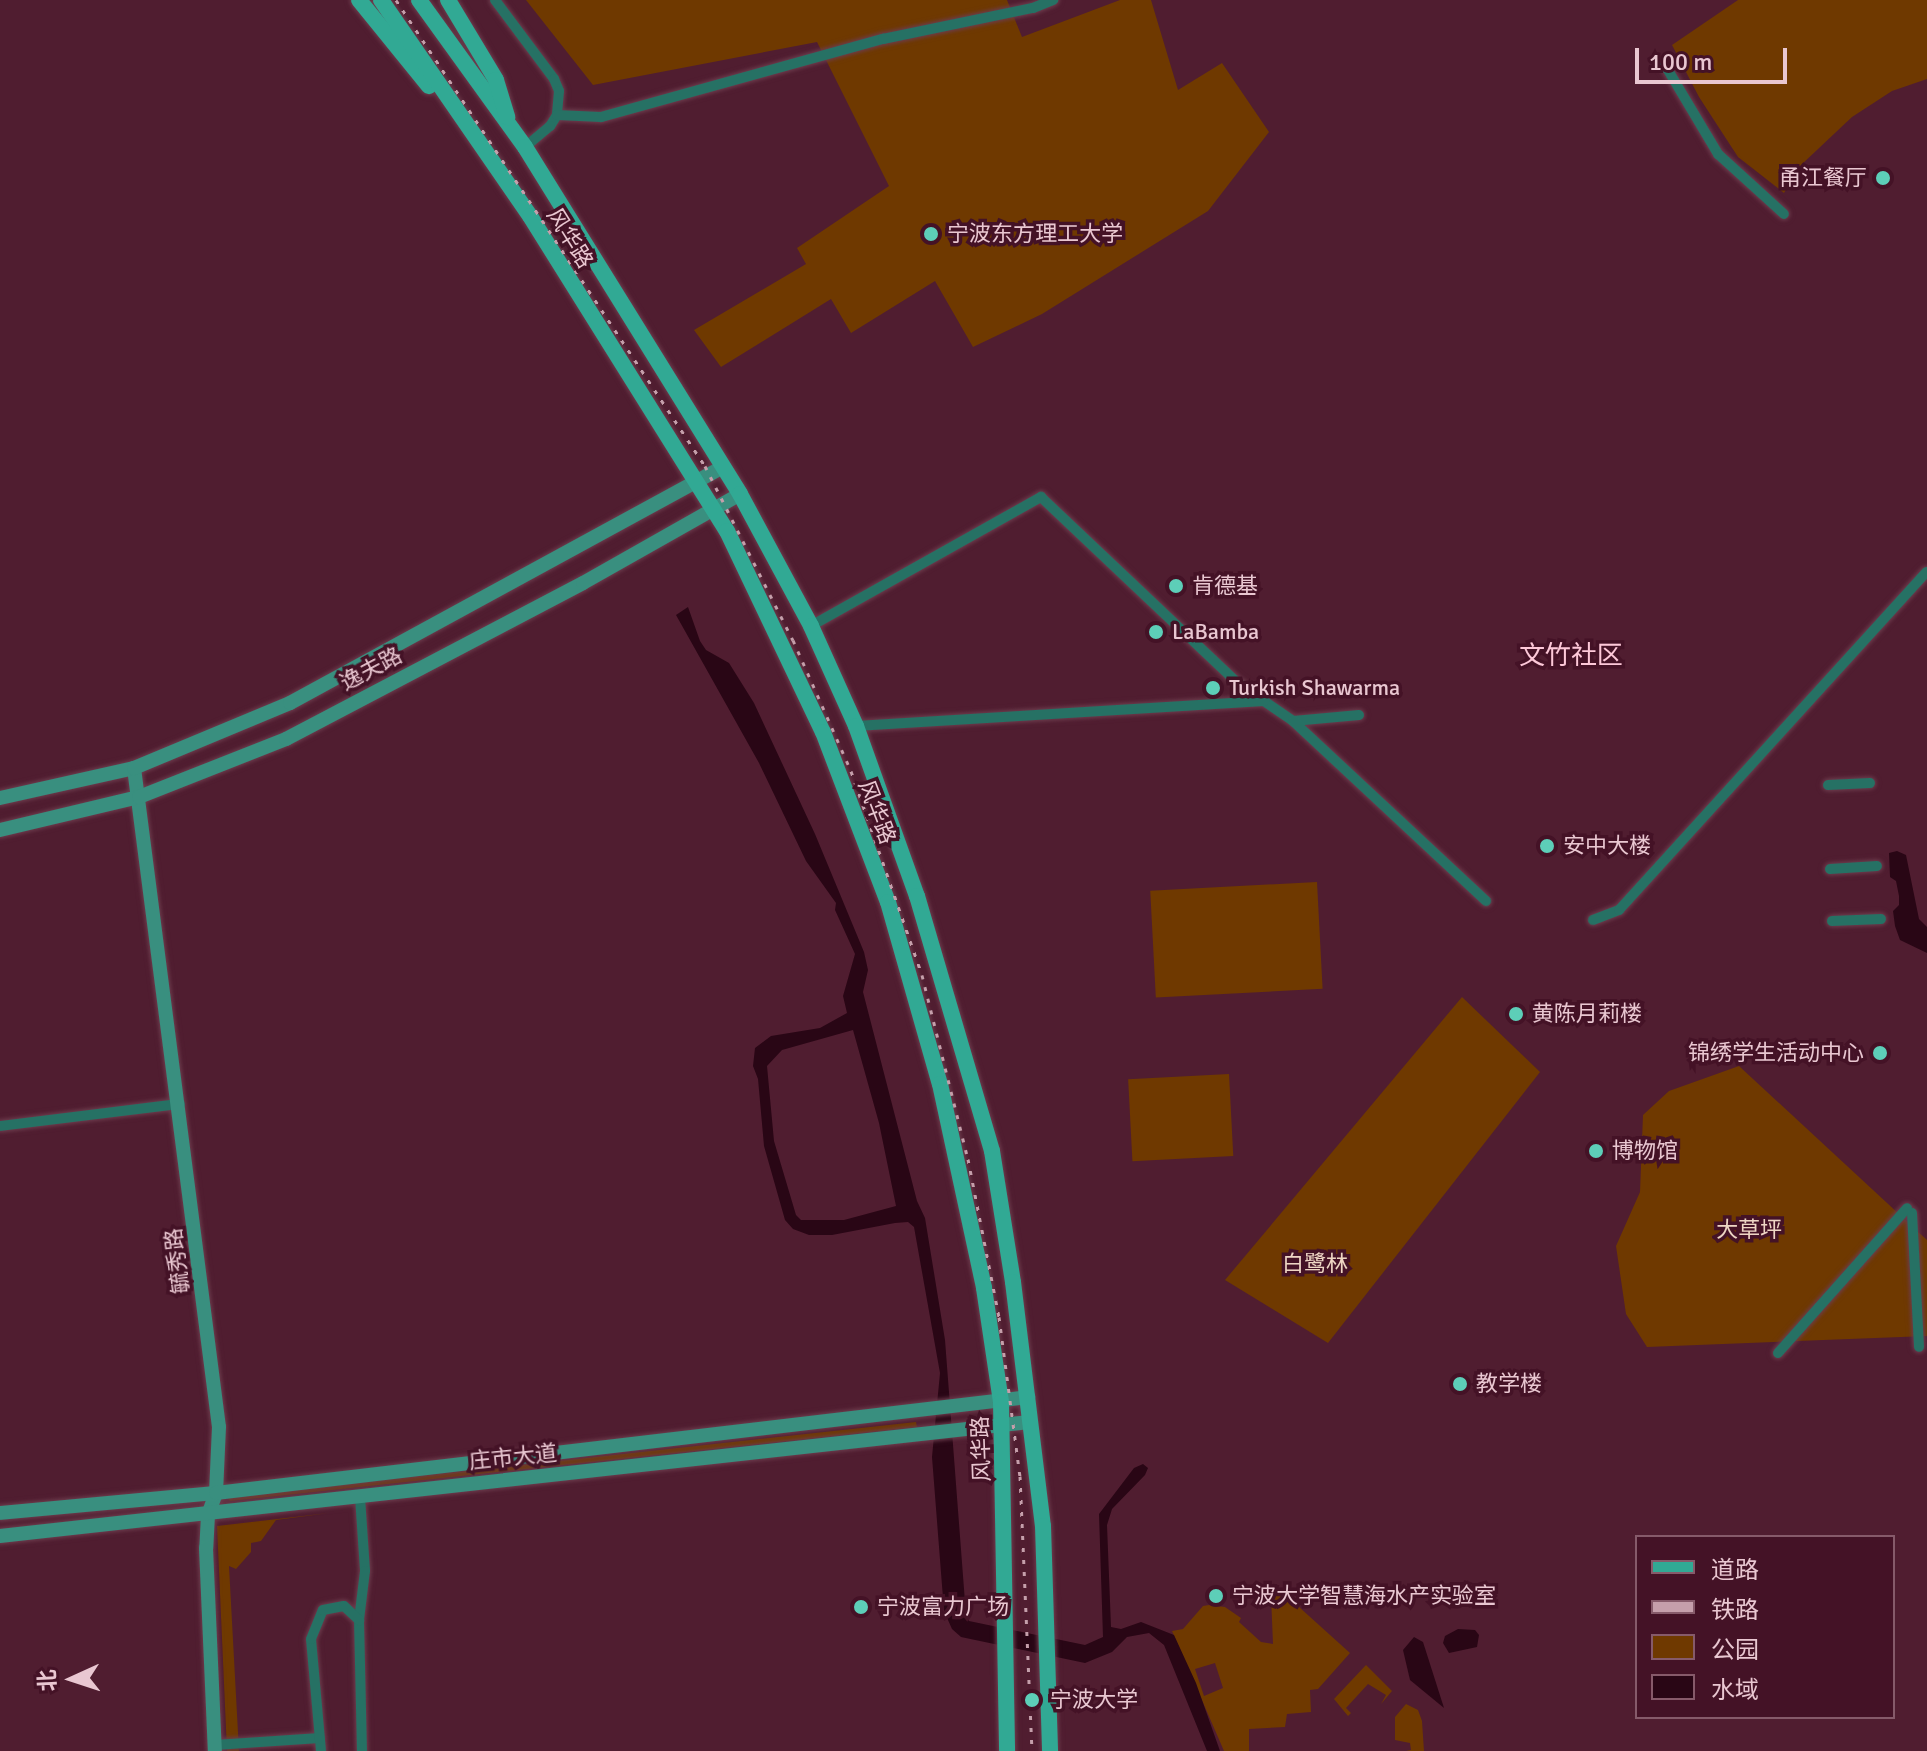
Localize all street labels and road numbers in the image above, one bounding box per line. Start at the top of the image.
street label: 风华路 [541,203,599,273]
street label: 逸夫路 [336,642,406,696]
street label: 风华路 [853,776,901,848]
street label: 毓秀路 [160,1227,194,1295]
street label: 风华路 [967,1416,995,1482]
street label: 庄市大道 [468,1439,558,1475]

